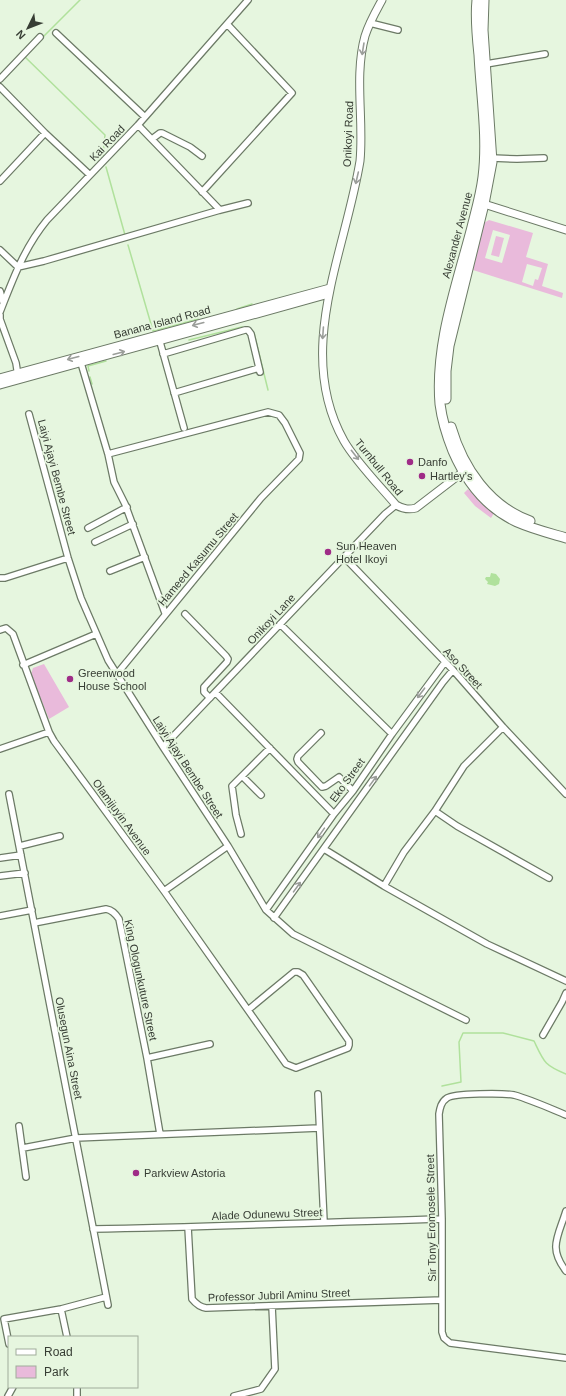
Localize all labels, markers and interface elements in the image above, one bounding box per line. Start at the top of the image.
north arrow [8,8,48,48]
text: N [14,28,28,42]
one-way arrow [359,42,367,55]
street label: Onikoyi Road [341,101,355,167]
street label: Kai Road [87,123,127,163]
one-way arrow [353,171,360,184]
street label: Alexander Avenue [440,190,474,280]
street label: Banana Island Road [112,303,212,341]
one-way arrow [192,321,205,328]
one-way arrow [320,326,327,339]
one-way arrow [112,349,125,356]
one-way arrow [66,355,79,362]
street label: Laiyi Ajayi Bembe Street [36,418,78,536]
street label: Turnbull Road [353,437,405,497]
one-way arrow [350,450,359,461]
place label: Danfo [418,456,447,468]
marker: Danfo [405,457,415,467]
place label: Hartley's [430,470,473,482]
marker: Hartley's [417,471,427,481]
street label: Hameed Kasumu Street [156,510,240,608]
place label: Sun Heaven Hotel Ikoyi [336,540,397,565]
marker: Sun Heaven Hotel Ikoyi [323,547,333,557]
street label: Onikoyi Lane [245,591,297,647]
street label: Aso Street [441,645,485,691]
place label: Greenwood House School [78,667,147,692]
marker: Greenwood House School [65,674,75,684]
one-way arrow [417,688,426,699]
street label: Laiyi Ajayi Bembe Street [150,714,226,820]
street label: Eko Street [327,756,367,804]
one-way arrow [368,776,377,787]
street label: Olamijuyin Avenue [90,777,154,857]
one-way arrow [317,827,325,838]
one-way arrow [293,881,301,892]
street label: King Ologunkuture Street [122,918,160,1042]
street label: Olusegun Aina Street [53,996,85,1100]
street label: Sir Tony Eromosele Street [424,1154,438,1282]
place label: Parkview Astoria [144,1167,226,1179]
marker: Parkview Astoria [131,1168,141,1178]
street label: Alade Odunewu Street [211,1206,323,1222]
street label: Professor Jubril Aminu Street [208,1287,350,1303]
legend [8,1336,138,1388]
text: Road [44,1345,73,1359]
text: Park [44,1365,70,1379]

